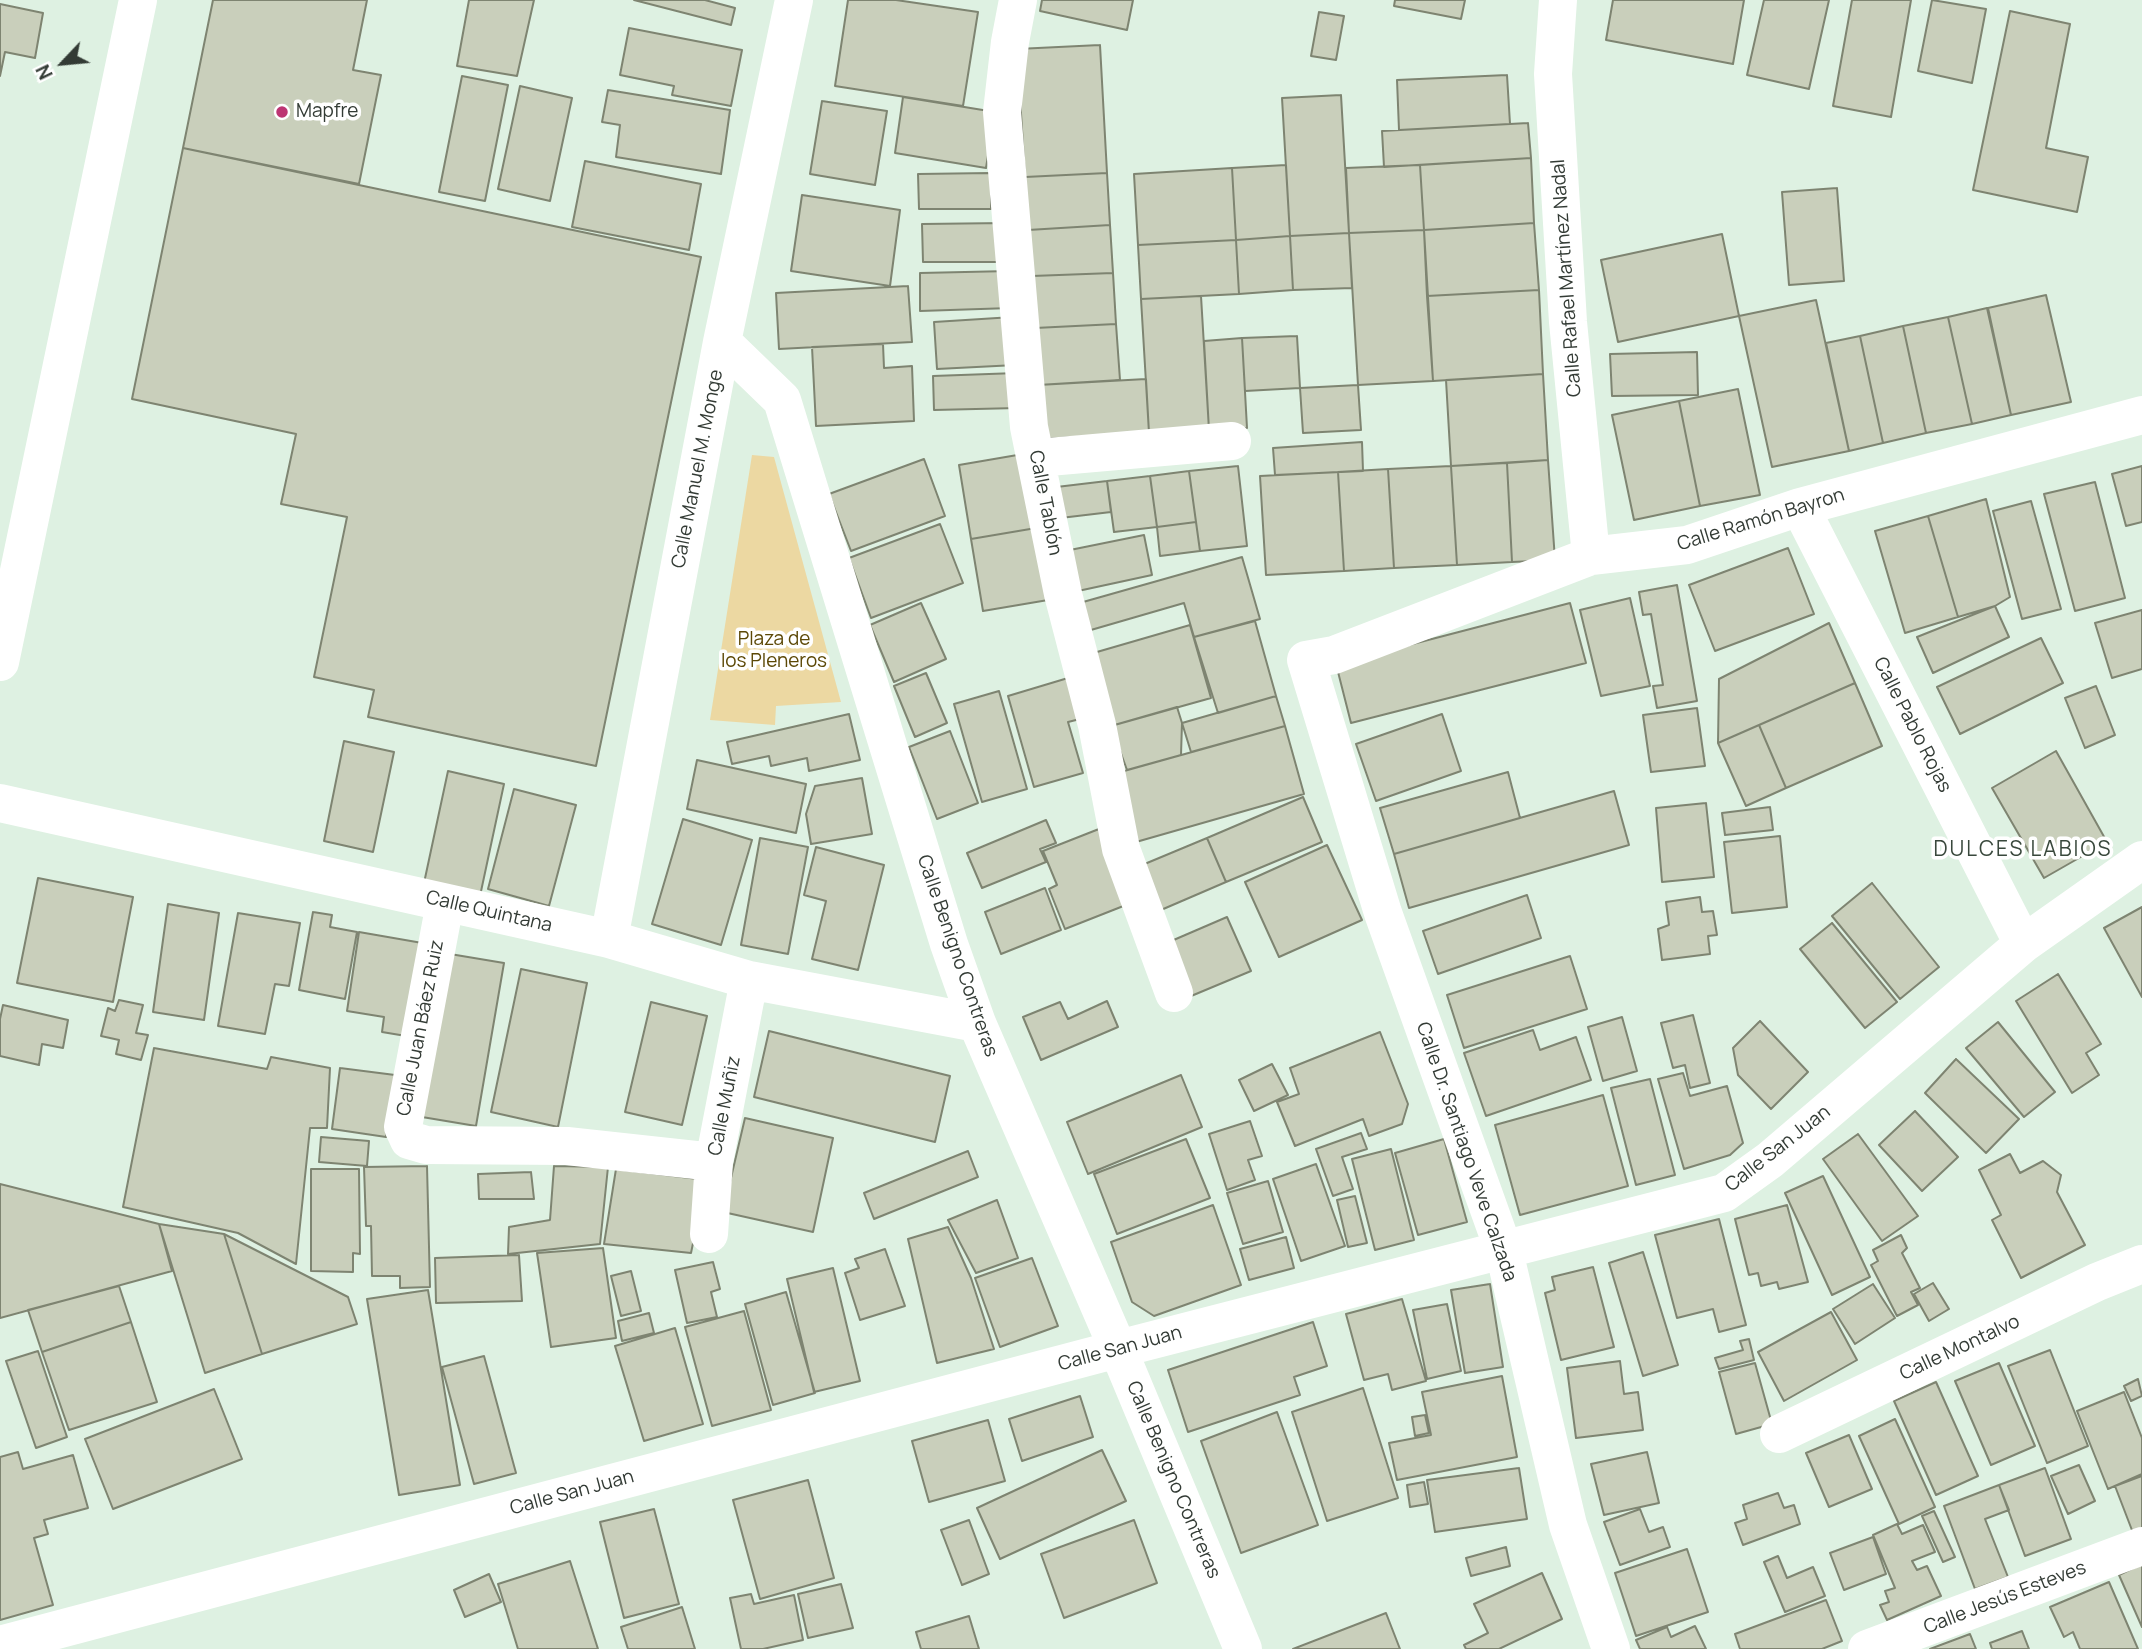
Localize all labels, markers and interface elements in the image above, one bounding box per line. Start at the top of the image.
north arrow [28,28,98,98]
text: N [29,60,59,84]
place label: Mapfre [296,101,358,123]
marker: Mapfre [274,104,290,120]
street label: Calle Rafael Martínez Nadal [1547,158,1587,398]
street label: Calle Manuel M. Monge [668,368,728,570]
street label: Calle Tablón [1024,448,1066,558]
street label: Calle Ramón Bayron [1675,484,1847,556]
park label: Plaza de los Pleneros [721,629,827,673]
street label: Calle Pablo Rojas [1868,654,1956,796]
district label: DULCES LABIOS [1935,837,2111,863]
street label: Calle Benigno Contreras [912,852,1002,1060]
street label: Calle Quintana [424,886,554,938]
street label: Calle Juan Báez Ruiz [393,938,449,1118]
street label: Calle Dr. Santiago Veve Calzada [1411,1019,1521,1285]
street label: Calle Muñiz [704,1054,746,1158]
street label: Calle San Juan [1721,1101,1835,1197]
street label: Calle Montalvo [1896,1310,2024,1386]
street label: Calle San Juan [1056,1322,1184,1376]
street label: Calle Benigno Contreras [1121,1378,1225,1582]
street label: Calle San Juan [508,1466,636,1520]
street label: Calle Jesús Esteves [1921,1557,2089,1639]

